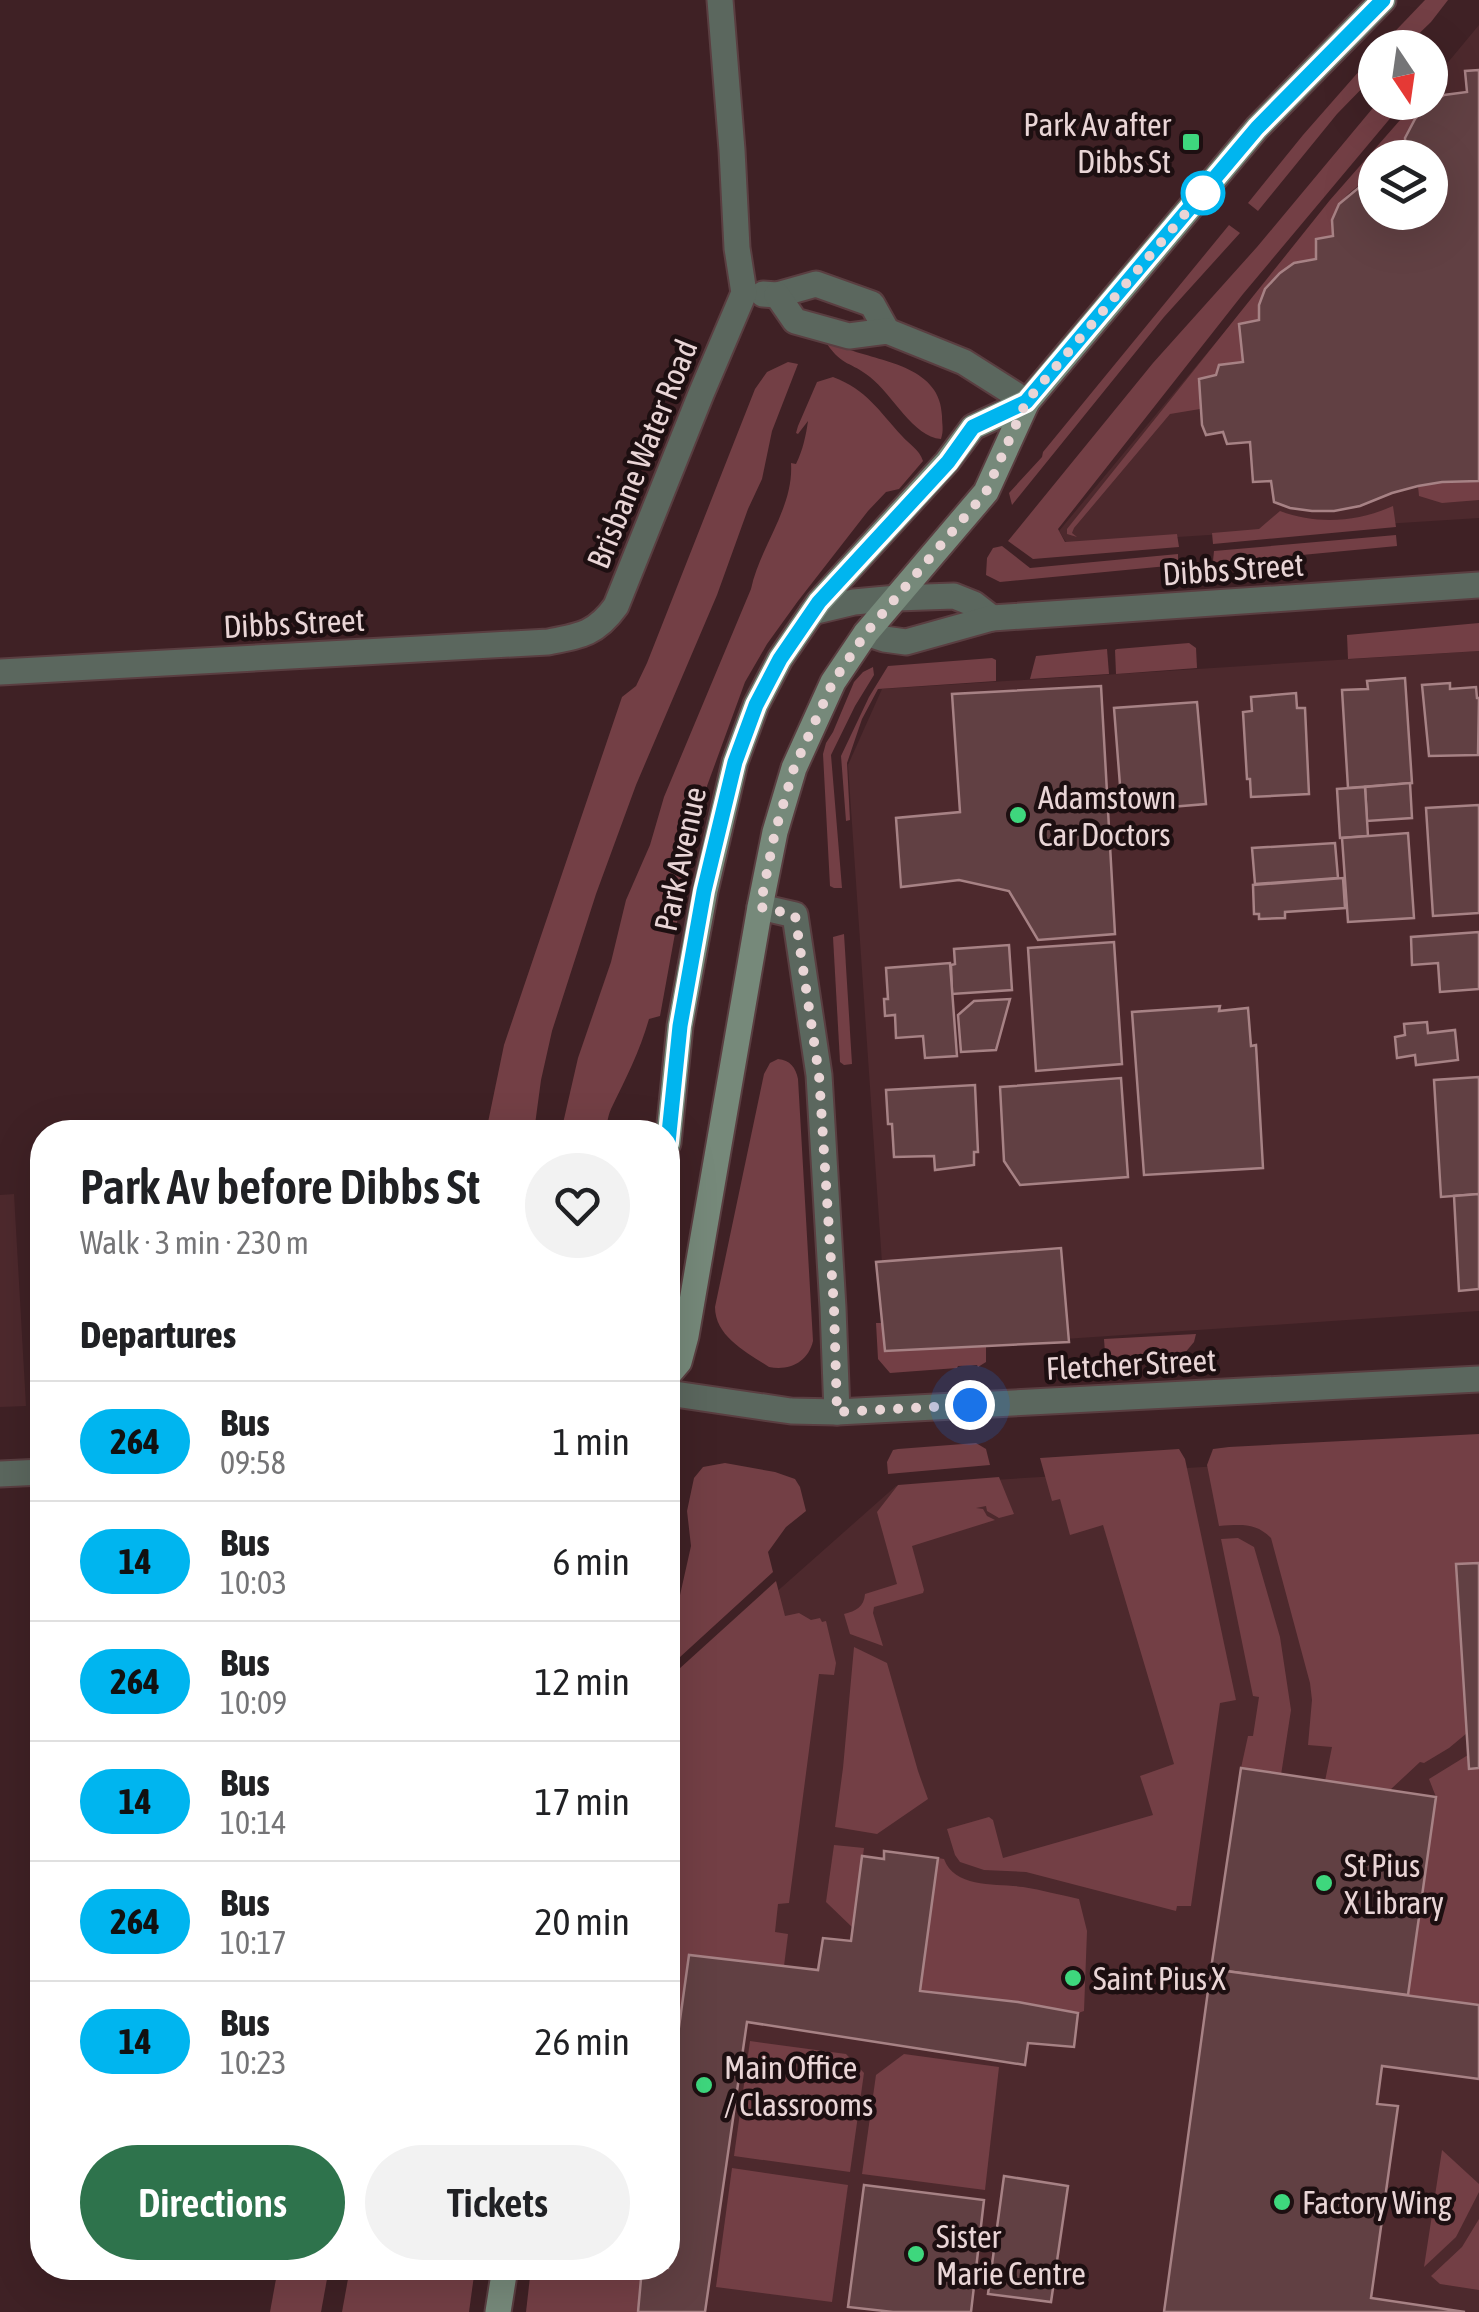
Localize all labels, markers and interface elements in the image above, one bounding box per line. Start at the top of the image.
north arrow [1358,30,1448,120]
map controls [1358,30,1448,230]
place label: Park Av after Dibbs St [1023,106,1172,180]
marker: Park Av after Dibbs St [1180,131,1202,153]
button: layers [1358,140,1448,230]
unlabelled marker [1182,172,1224,214]
street label: Brisbane Water Road [579,334,705,574]
street label: Dibbs Street [1161,546,1305,592]
street label: Dibbs Street [222,601,366,645]
place label: Adamstown Car Doctors [1038,779,1176,853]
street label: Park Avenue [647,784,713,934]
marker: Adamstown Car Doctors [1007,804,1029,826]
button: heart [525,1153,630,1258]
text: Park Av before Dibbs St [80,1159,480,1214]
text: Walk · 3 min · 230 m [80,1224,309,1261]
text: Departures [80,1313,236,1356]
street label: Fletcher Street [1045,1341,1217,1387]
your location [945,1380,995,1430]
text: Bus [220,1401,270,1444]
text: 1 min [552,1420,630,1463]
text: 264 [110,1421,160,1461]
text: 09:58 [220,1444,286,1481]
text: Bus [220,1521,270,1564]
text: 6 min [552,1540,630,1583]
text: 14 [119,1541,151,1581]
text: 10:03 [220,1564,287,1601]
text: Bus [220,1641,270,1684]
text: 12 min [535,1660,630,1703]
text: 264 [110,1661,160,1701]
text: 10:09 [220,1684,287,1721]
text: Bus [220,1761,270,1804]
text: 17 min [535,1780,630,1823]
text: 14 [119,1781,151,1821]
text: 10:14 [220,1804,287,1841]
place label: St Pius X Library [1344,1847,1444,1921]
marker: St Pius X Library [1313,1872,1335,1894]
text: Bus [220,1881,270,1924]
text: 20 min [535,1900,630,1943]
text: 264 [110,1901,160,1941]
text: 10:17 [220,1924,287,1961]
place label: Saint Pius X [1093,1960,1226,1997]
marker: Saint Pius X [1062,1967,1084,1989]
text: Bus [220,2001,270,2044]
text: 26 min [535,2020,630,2063]
text: 14 [119,2021,151,2061]
text: 10:23 [220,2044,287,2081]
place label: Main Office / Classrooms [724,2049,873,2123]
marker: Main Office / Classrooms [693,2074,715,2096]
button: Directions [80,2145,345,2260]
button: Tickets [365,2145,630,2260]
place label: Factory Wing [1302,2184,1452,2221]
marker: Factory Wing [1271,2191,1293,2213]
place label: Sister Marie Centre [936,2218,1086,2292]
marker: Sister Marie Centre [905,2243,927,2265]

